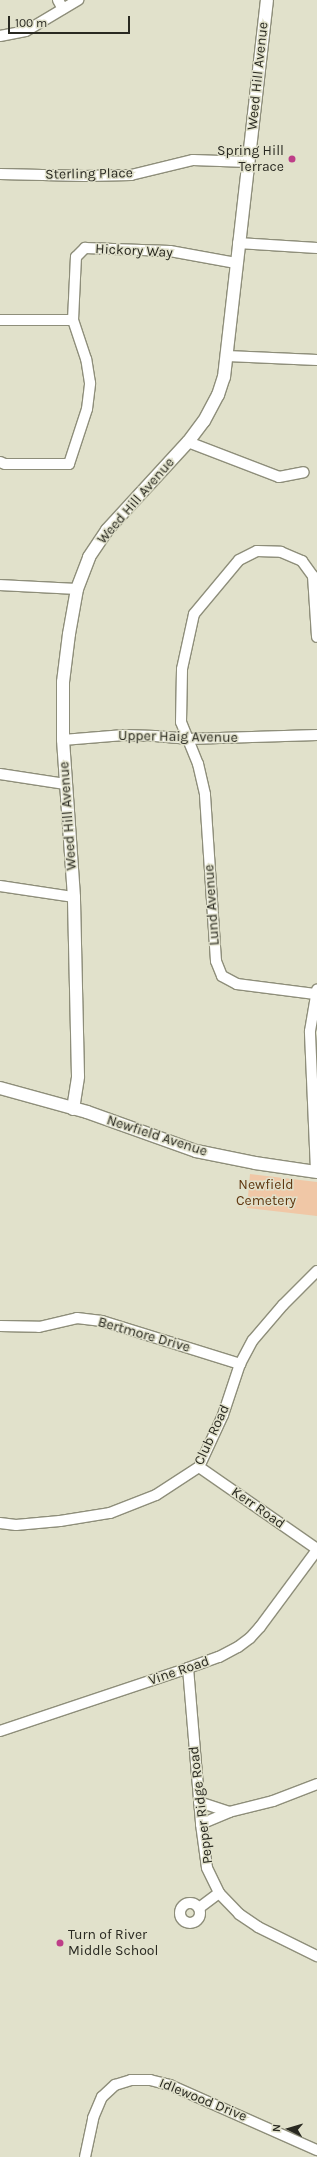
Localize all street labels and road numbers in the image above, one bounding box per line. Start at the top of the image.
street label: Weed Hill Avenue [244,21,272,131]
street label: Sterling Place [45,165,133,183]
street label: Hickory Way [95,241,173,261]
street label: Weed Hill Avenue [94,454,178,548]
street label: Upper Haig Avenue [118,728,238,746]
street label: Weed Hill Avenue [56,761,80,871]
street label: Lund Avenue [201,864,223,946]
street label: Newfield Avenue [105,1112,209,1160]
street label: Bertmore Drive [96,1314,192,1356]
street label: Club Road [191,1402,233,1468]
street label: Kerr Road [228,1484,288,1532]
street label: Vine Road [146,1653,212,1689]
street label: Pepper Ridge Road [185,1745,217,1865]
street label: Idlewood Drive [157,2075,249,2125]

